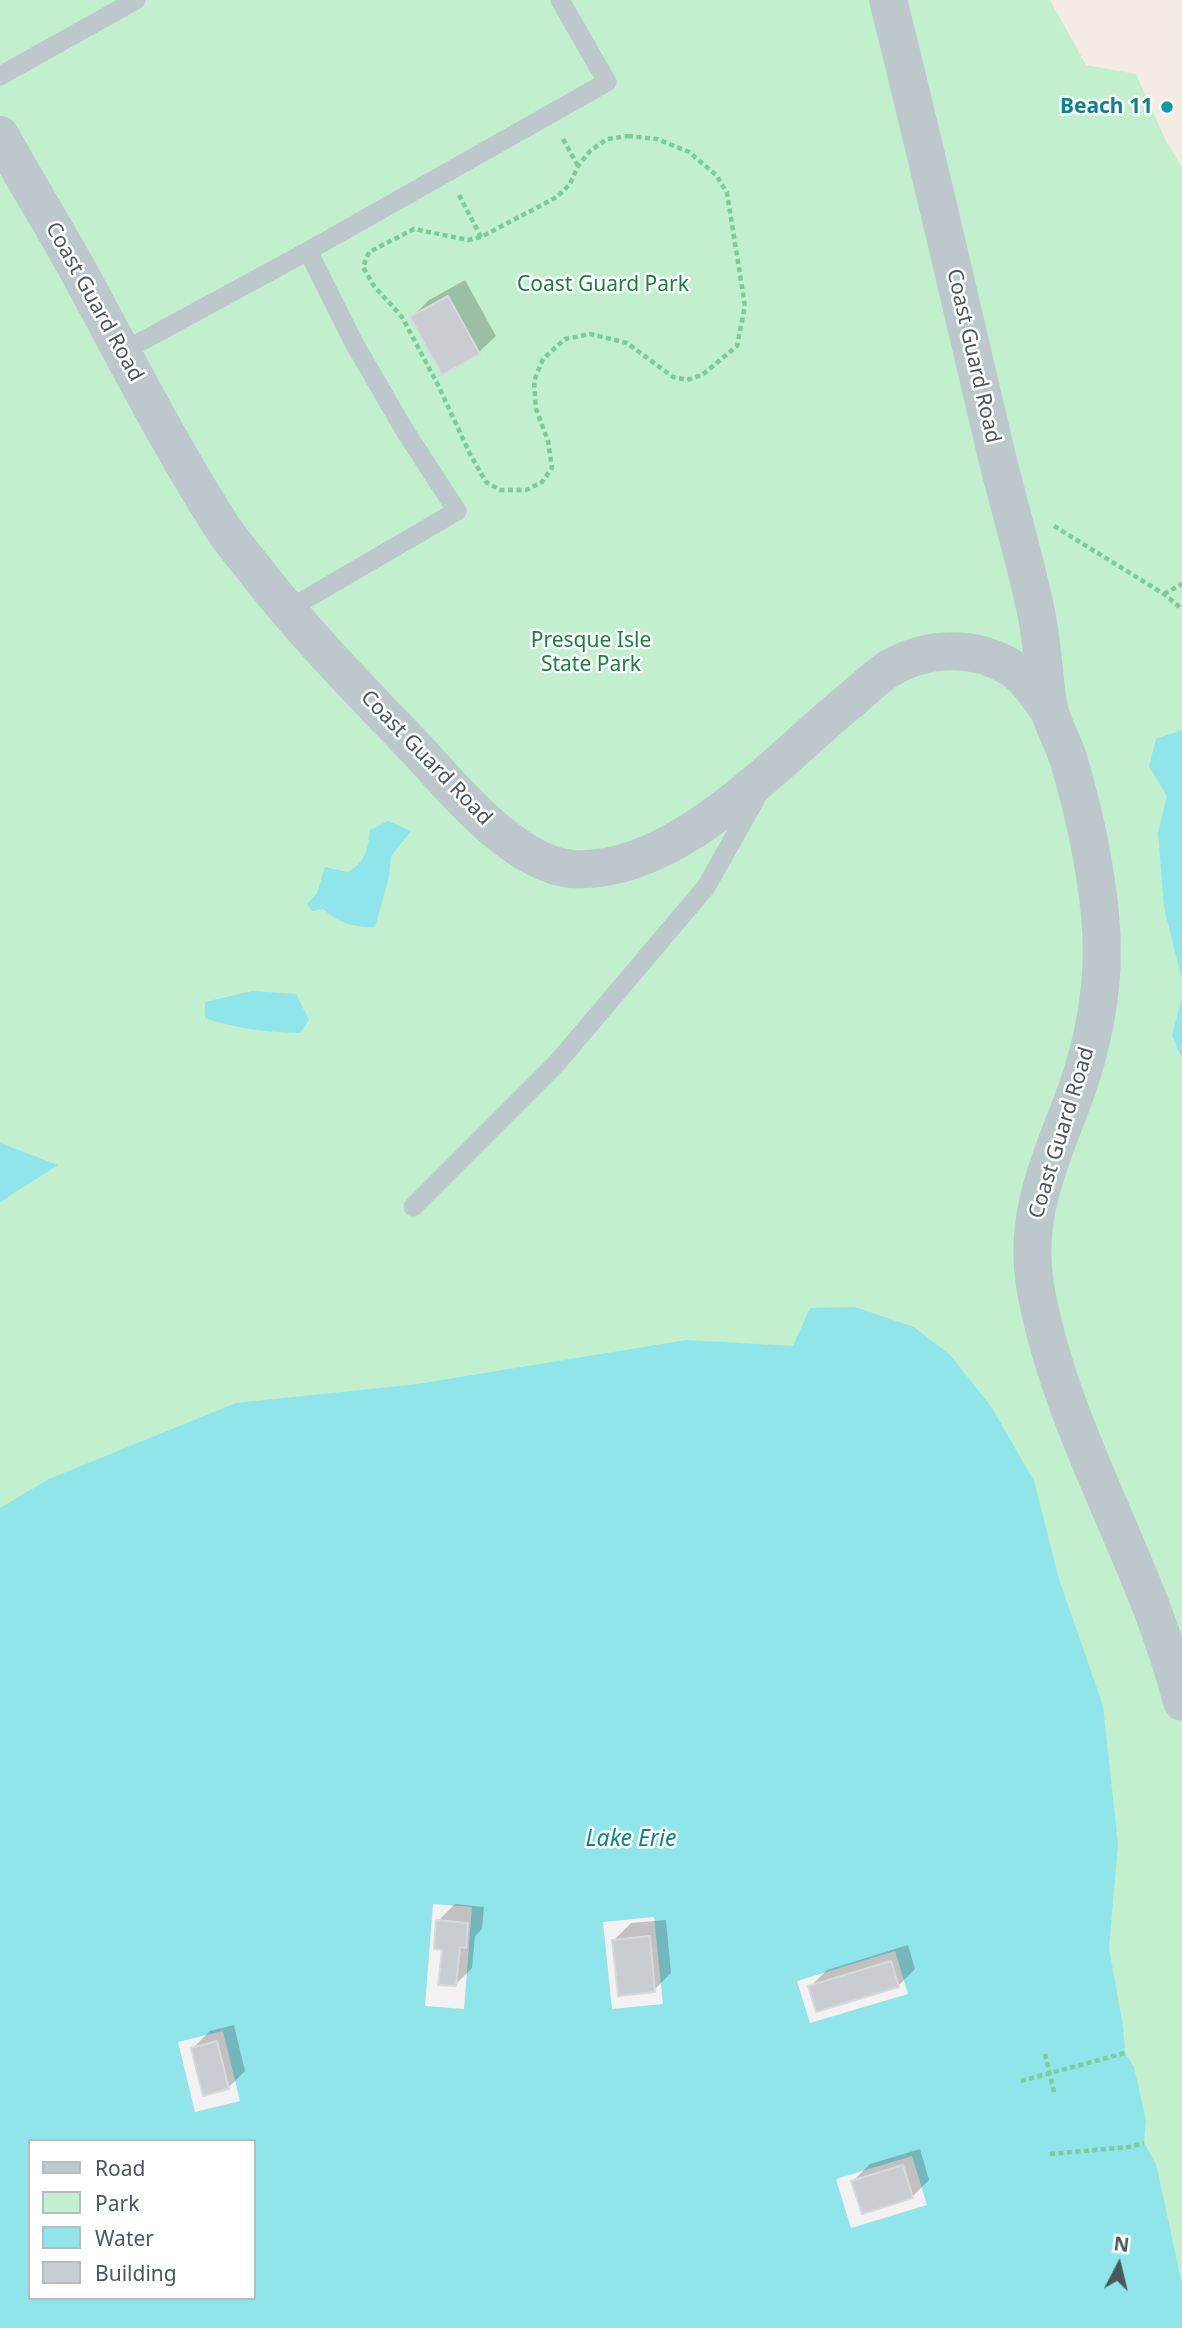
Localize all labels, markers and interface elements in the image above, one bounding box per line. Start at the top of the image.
place label: Beach 11 [1060,94,1153,120]
marker: Beach 11 [1159,99,1175,115]
street label: Coast Guard Road [40,218,148,386]
street label: Coast Guard Road [941,266,1005,446]
park label: Coast Guard Park [517,272,689,298]
park label: Presque Isle State Park [531,628,651,678]
street label: Coast Guard Road [355,685,497,831]
street label: Coast Guard Road [1024,1044,1100,1222]
water label: Lake Erie [586,1825,676,1853]
legend [28,2139,256,2300]
text: Road [95,2154,145,2182]
text: Park [95,2189,139,2217]
text: Water [95,2224,154,2252]
north arrow [1084,2230,1154,2300]
text: N [1112,2230,1131,2258]
text: Building [95,2259,177,2287]

